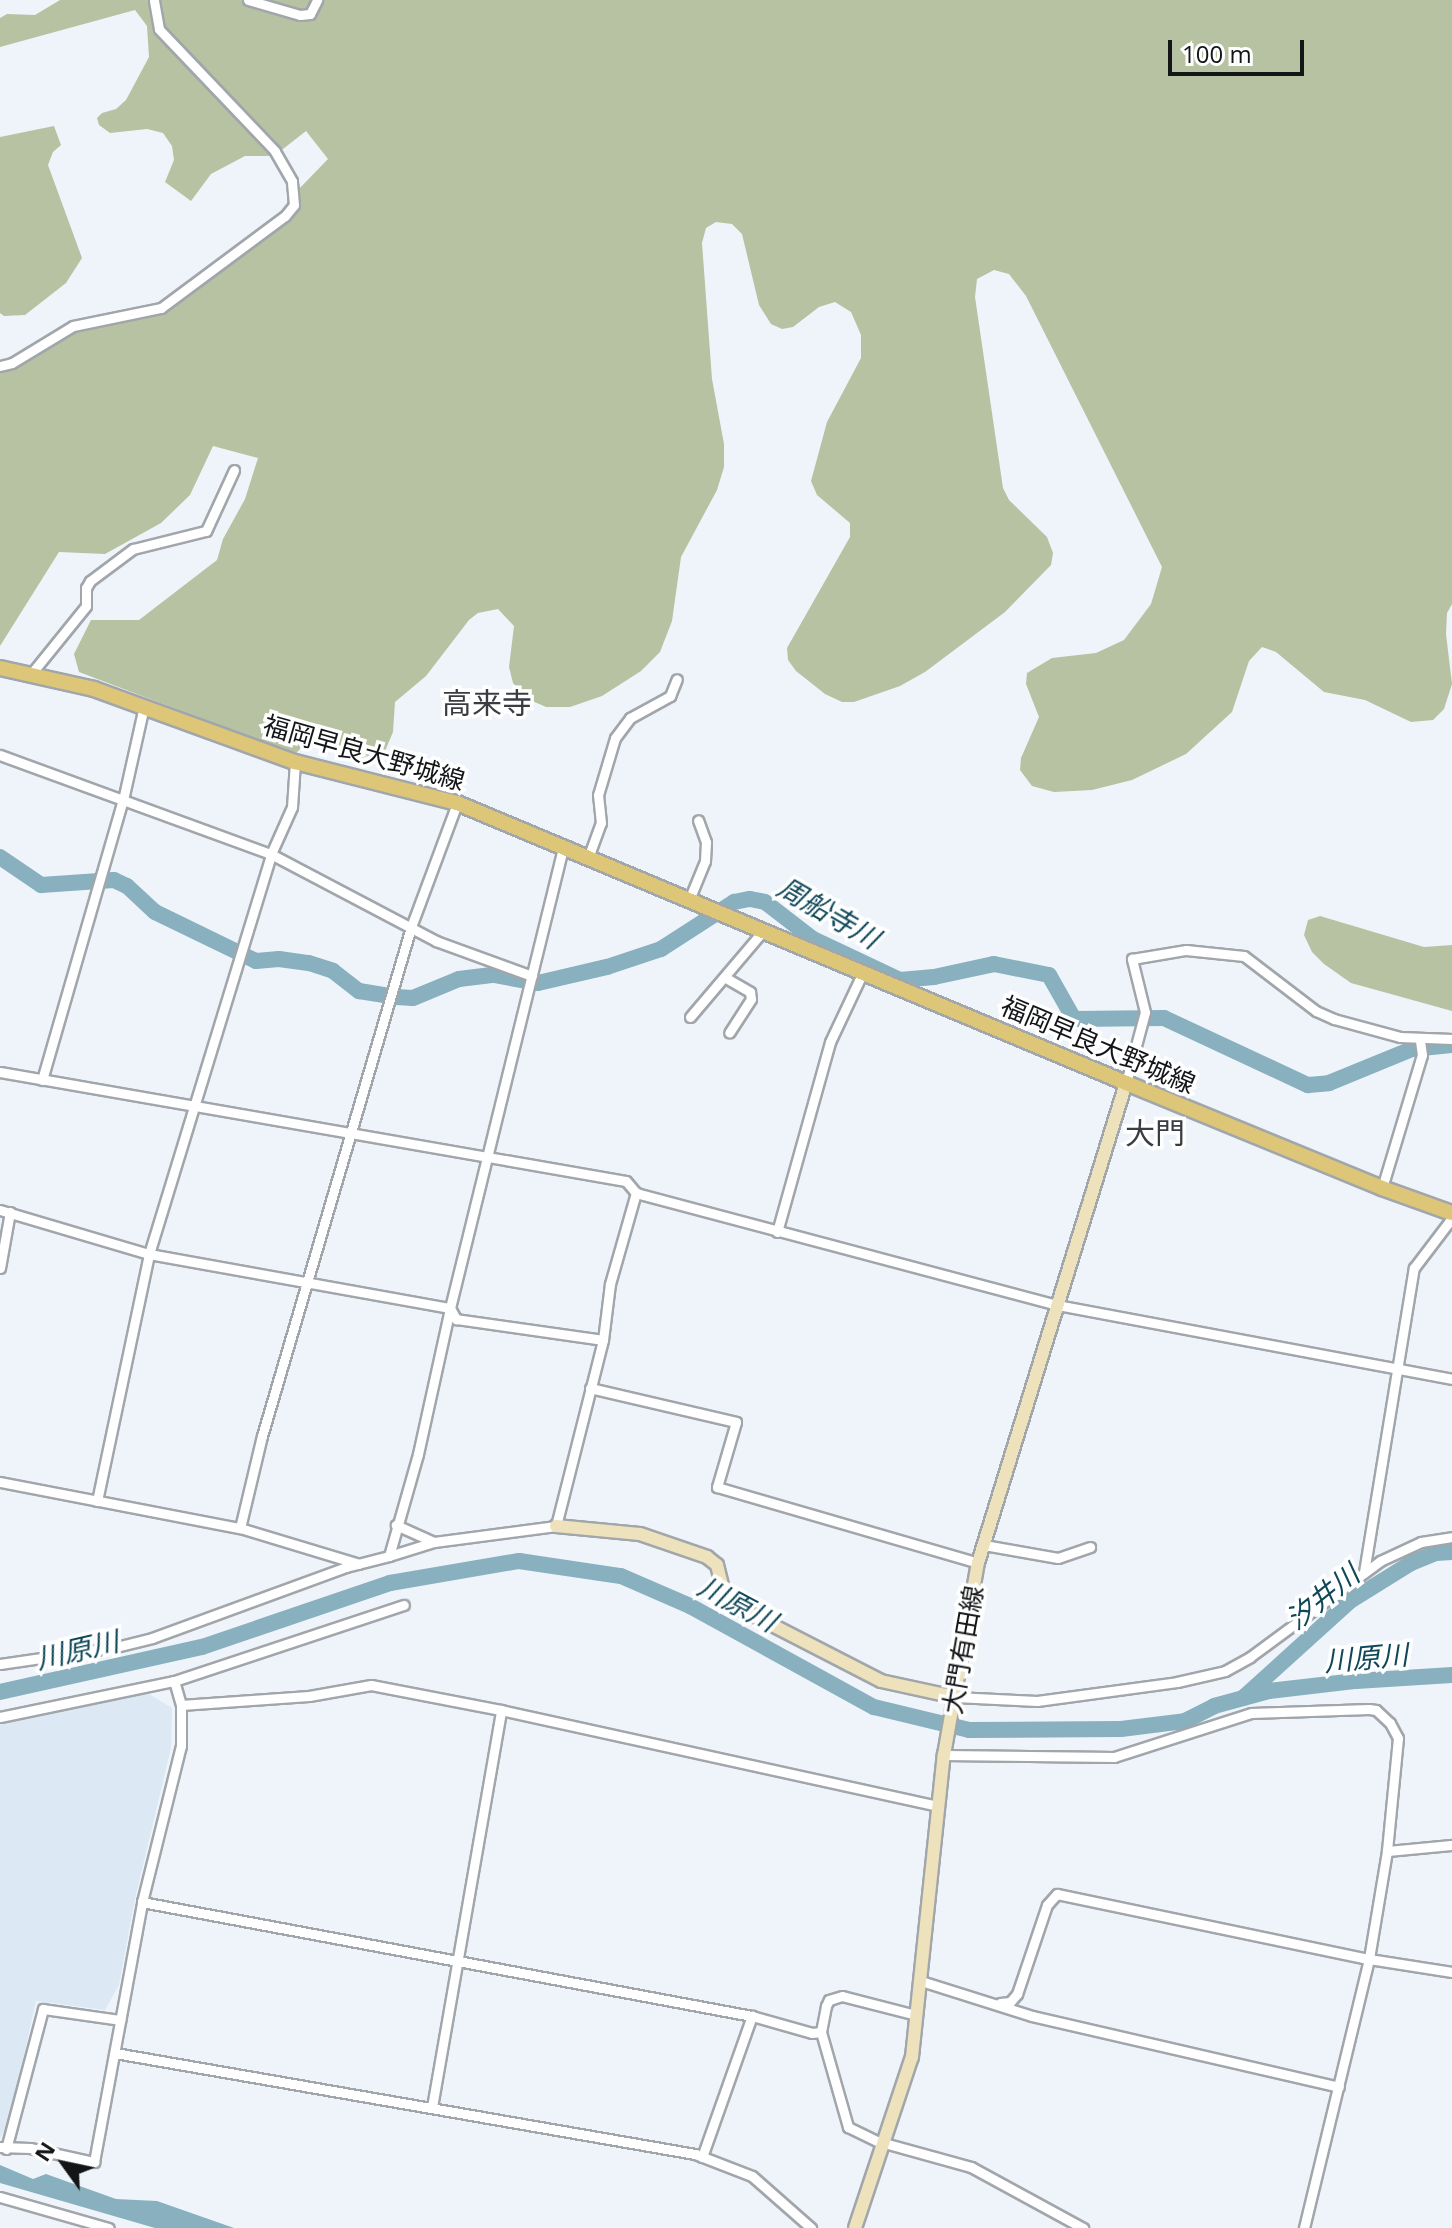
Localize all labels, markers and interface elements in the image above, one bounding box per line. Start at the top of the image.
scale bar [1172,24,1308,74]
text: 100 m [1182,37,1252,70]
district label: 高来寺 [442,685,532,721]
street label: 福岡早良大野城線 [260,709,468,797]
water label: 周船寺川 [772,869,886,955]
street label: 福岡早良大野城線 [996,990,1200,1100]
district label: 大門 [1125,1115,1185,1151]
water label: 汐井川 [1279,1557,1365,1635]
water label: 川原川 [693,1568,783,1638]
street label: 大門有田線 [936,1583,990,1717]
water label: 川原川 [32,1623,122,1675]
water label: 川原川 [1323,1637,1409,1677]
north arrow [24,2124,104,2204]
text: N [26,2135,61,2167]

